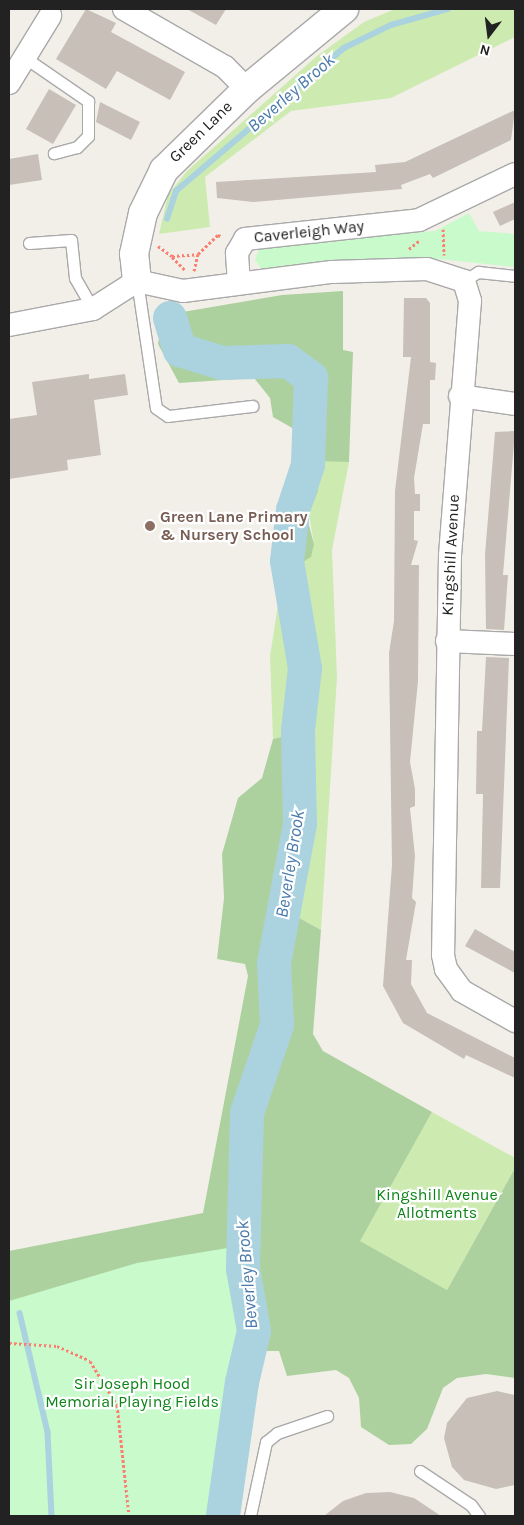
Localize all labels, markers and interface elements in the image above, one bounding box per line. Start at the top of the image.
north arrow [464,10,514,60]
text: N [478,40,492,59]
water label: Beverley Brook [243,49,339,137]
street label: Green Lane [166,97,236,167]
street label: Caverleigh Way [253,217,365,247]
street label: Kingshill Avenue [438,494,464,616]
place label: Green Lane Primary & Nursery School [160,507,308,545]
marker: Green Lane Primary & Nursery School [144,520,156,532]
water label: Beverley Brook [271,809,309,919]
park label: Kingshill Avenue Allotments [376,1185,498,1223]
water label: Beverley Brook [232,1220,262,1330]
park label: Sir Joseph Hood Memorial Playing Fields [45,1374,219,1412]

